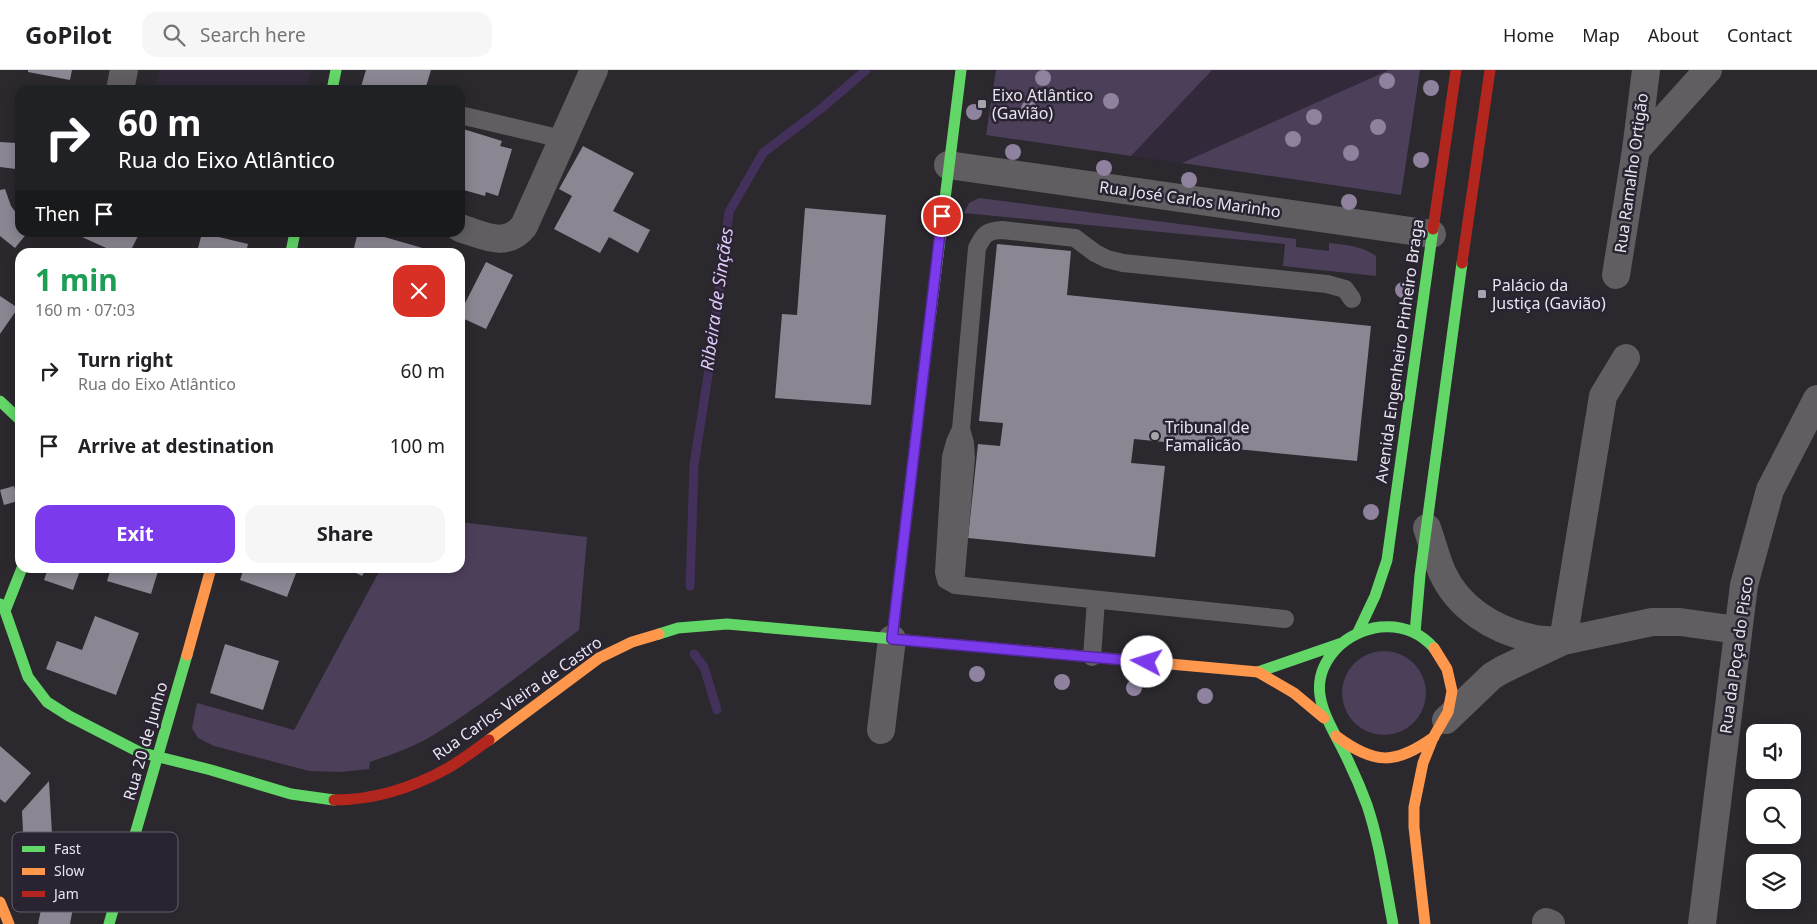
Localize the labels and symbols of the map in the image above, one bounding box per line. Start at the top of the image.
place label: Eixo Atlântico (Gavião) [992,84,1093,124]
street label: Rua Ramalho Ortigão [1609,92,1653,254]
marker: Eixo Atlântico (Gavião) [976,98,988,110]
street label: Rua José Carlos Marinho [1098,175,1282,223]
pin [921,195,963,237]
street label: Avenida Engenheiro Pinheiro Braga [1370,218,1428,484]
water label: Ribeira de Sinçães [694,226,738,372]
place label: Palácio da Justiça (Gavião) [1490,274,1606,314]
marker: Palácio da Justiça (Gavião) [1476,288,1488,300]
place label: Tribunal de Famalicão [1165,416,1250,456]
marker: Tribunal de Famalicão [1149,430,1161,442]
street label: Rua da Poça do Pisco [1714,575,1758,735]
street label: Rua Carlos Vieira de Castro [428,631,606,765]
position arrow [1120,635,1172,687]
street label: Rua 20 de Junho [118,679,172,803]
legend [12,832,178,912]
text: Fast [54,839,81,858]
text: Slow [54,861,85,880]
text: Jam [52,884,79,903]

